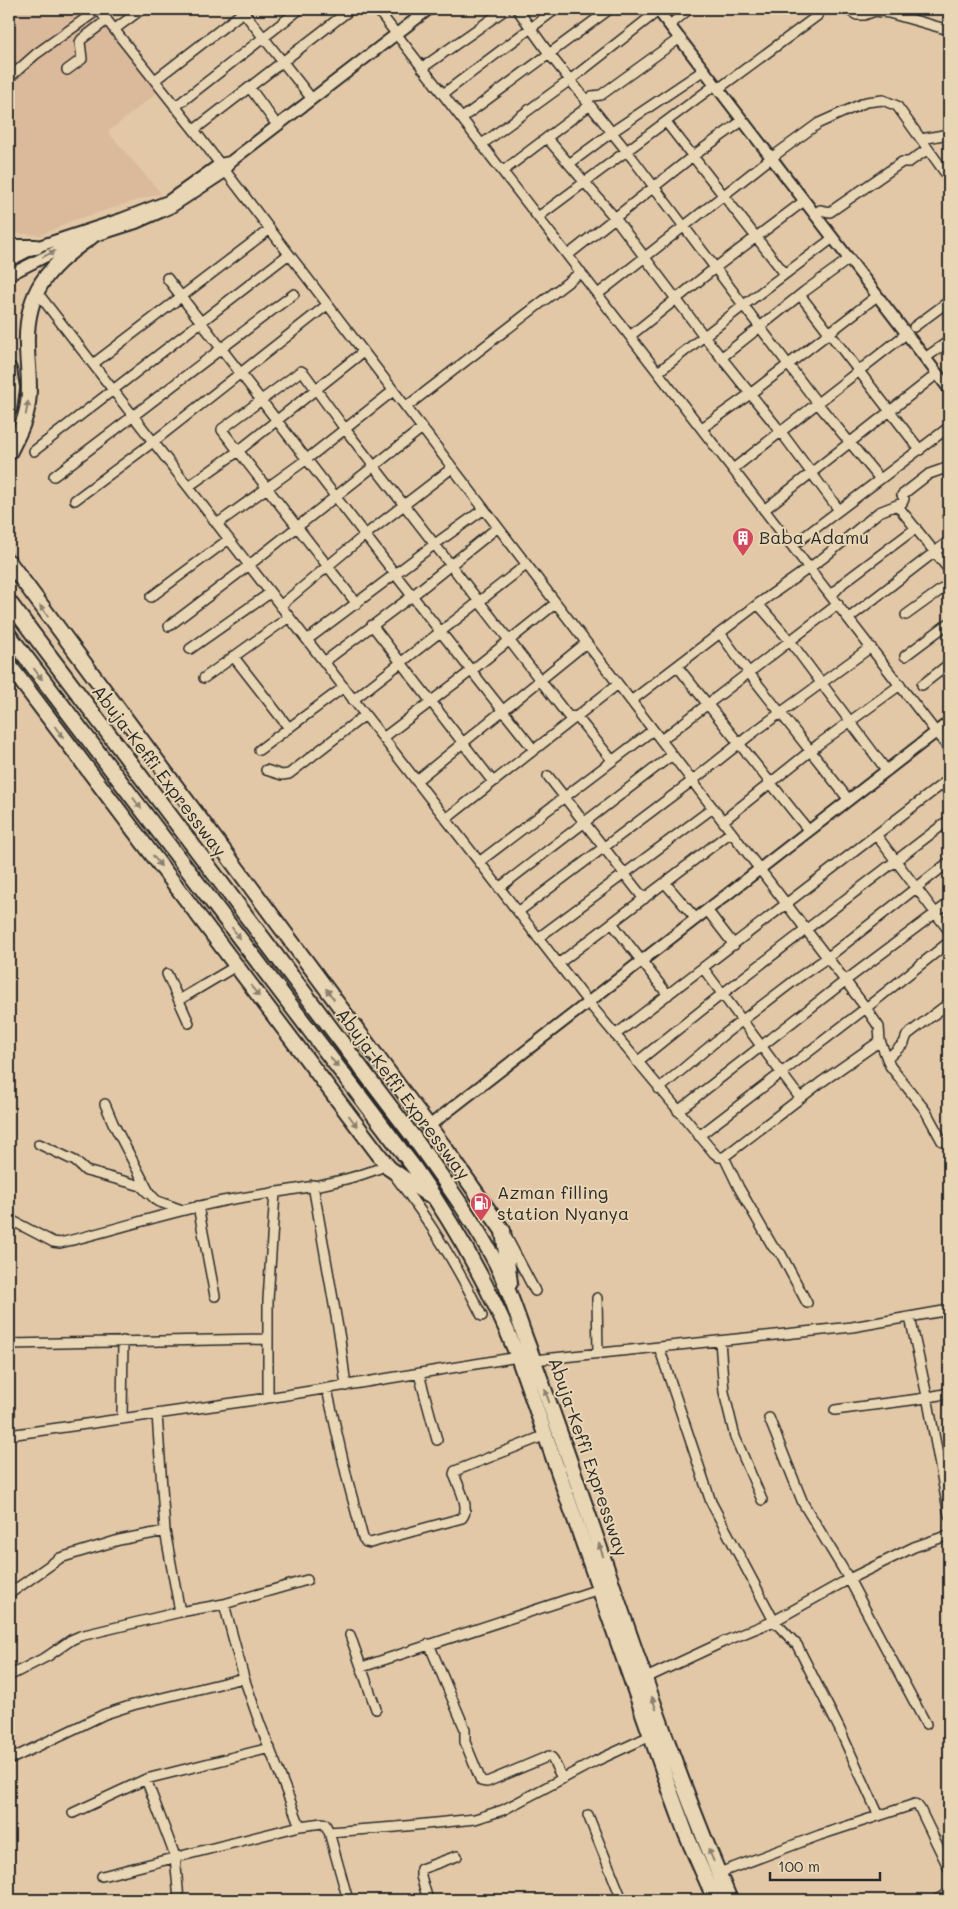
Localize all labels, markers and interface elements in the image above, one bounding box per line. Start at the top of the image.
one-way arrow [42,250,56,258]
one-way arrow [23,400,31,415]
place label: Baba Adamu [759,525,869,549]
building icon: Baba Adamu [731,526,755,557]
one-way arrow [39,605,50,618]
one-way arrow [33,667,44,680]
street label: Abuja-Keffi Expressway [87,680,232,861]
one-way arrow [54,725,64,739]
one-way arrow [132,796,142,810]
one-way arrow [152,854,162,868]
one-way arrow [230,926,241,939]
one-way arrow [250,984,261,997]
one-way arrow [325,987,335,1001]
street label: Abuja-Keffi Expressway [331,1003,476,1184]
one-way arrow [328,1055,339,1068]
one-way arrow [348,1114,359,1127]
place label: Azman filling station Nyanya [497,1180,629,1225]
fuel station icon: Azman filling station Nyanya [469,1191,493,1222]
street label: Abuja-Keffi Expressway [544,1354,634,1559]
one-way arrow [543,1389,551,1404]
one-way arrow [597,1542,605,1557]
one-way arrow [650,1696,657,1711]
one-way arrow [707,1848,714,1863]
scale bar [770,1849,880,1881]
text: 100 m [778,1856,820,1876]

